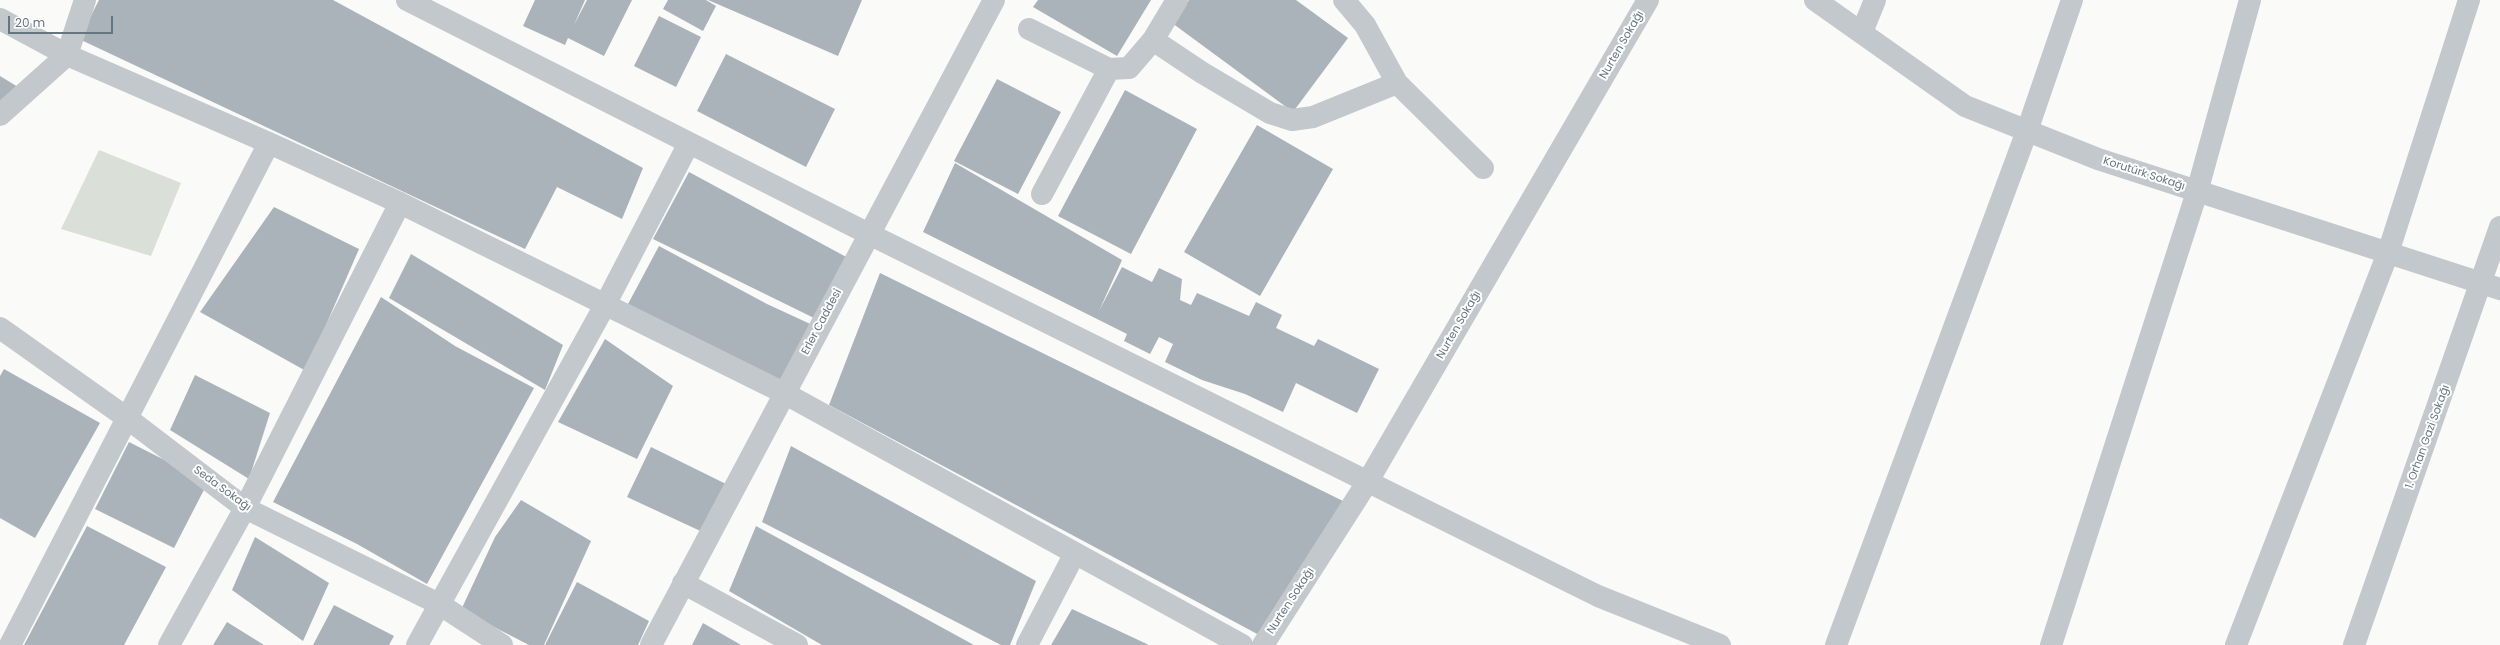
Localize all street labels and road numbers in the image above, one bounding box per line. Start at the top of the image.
street label: Nurten Sokağı [1597,9,1647,81]
street label: Korutürk Sokağı [2101,155,2187,193]
street label: Erler Caddesi [799,287,845,357]
street label: Nurten Sokağı [1434,289,1484,361]
street label: 1. Orhan Gazi Sokağı [2403,383,2453,491]
street label: Seda Sokağı [191,464,253,514]
street label: Nurten Sokağı [1265,565,1317,637]

